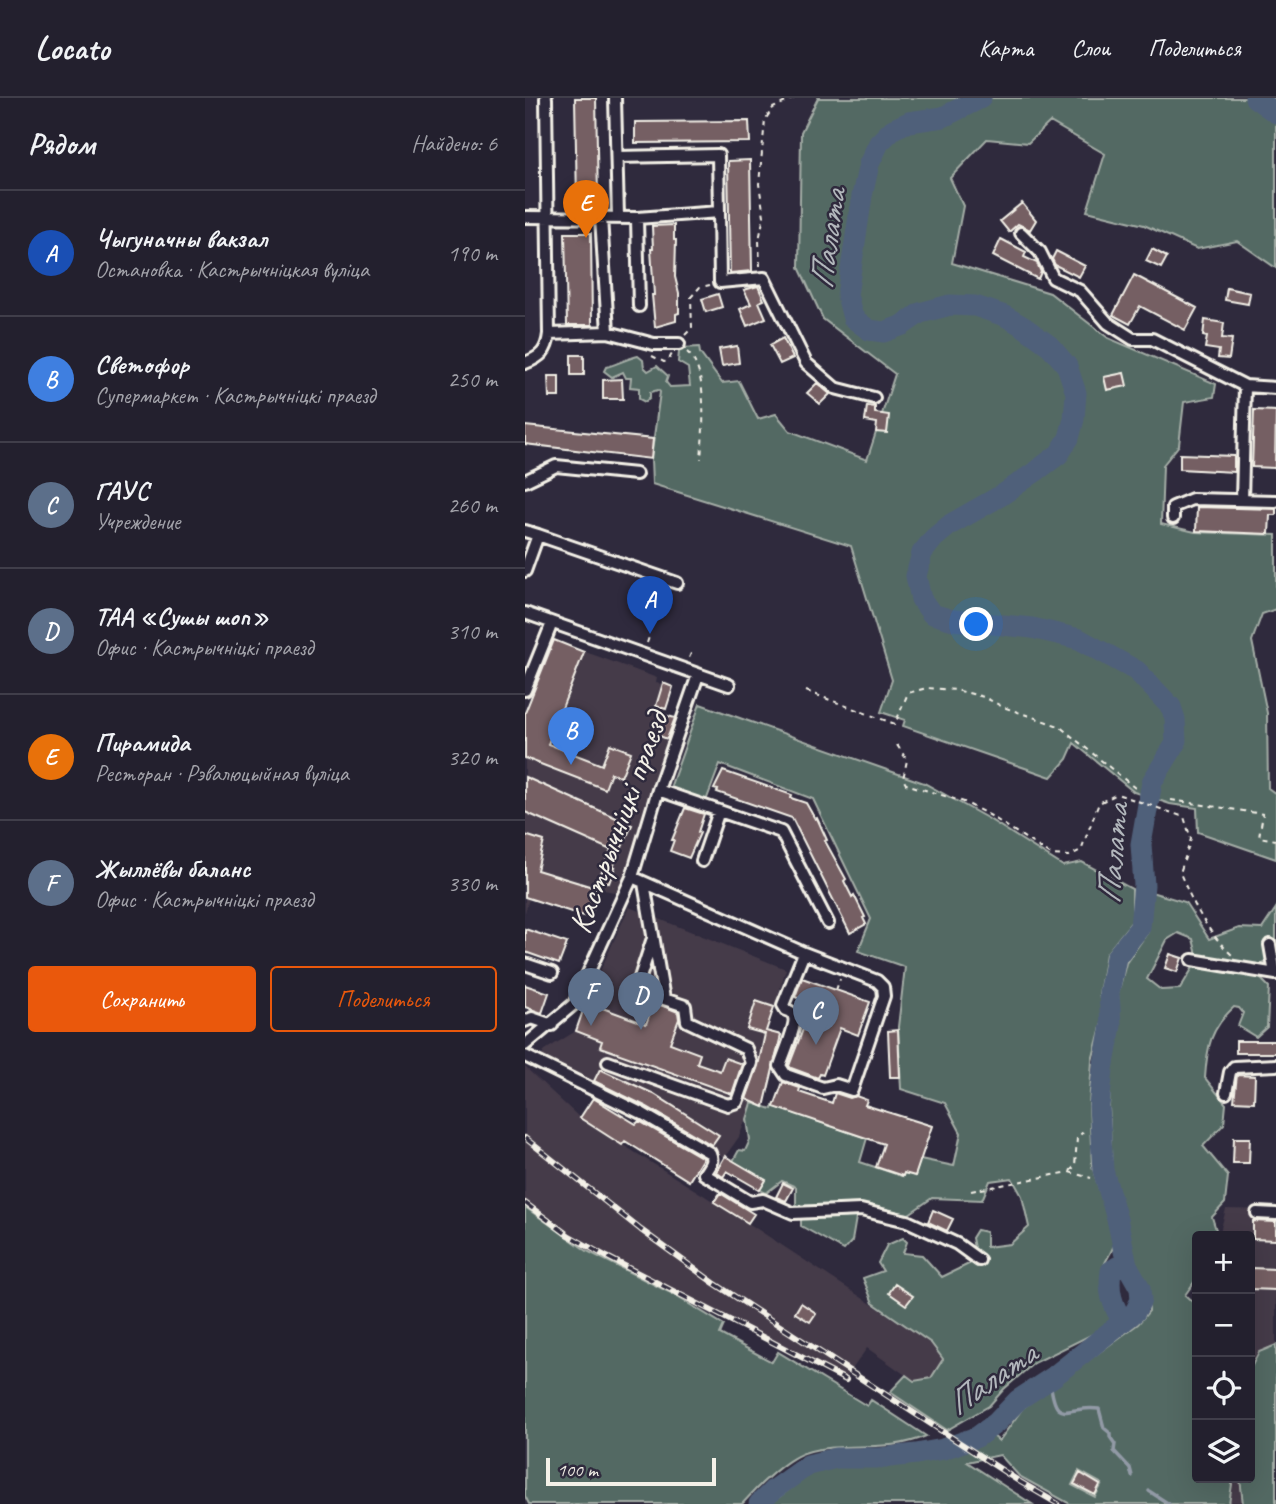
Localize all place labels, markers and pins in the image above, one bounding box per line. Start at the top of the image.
pin: E [563,180,609,238]
pin: A [627,576,673,634]
pin: B [548,707,594,765]
pin: F [568,968,614,1026]
pin: D [618,972,664,1030]
pin: C [793,987,839,1045]

